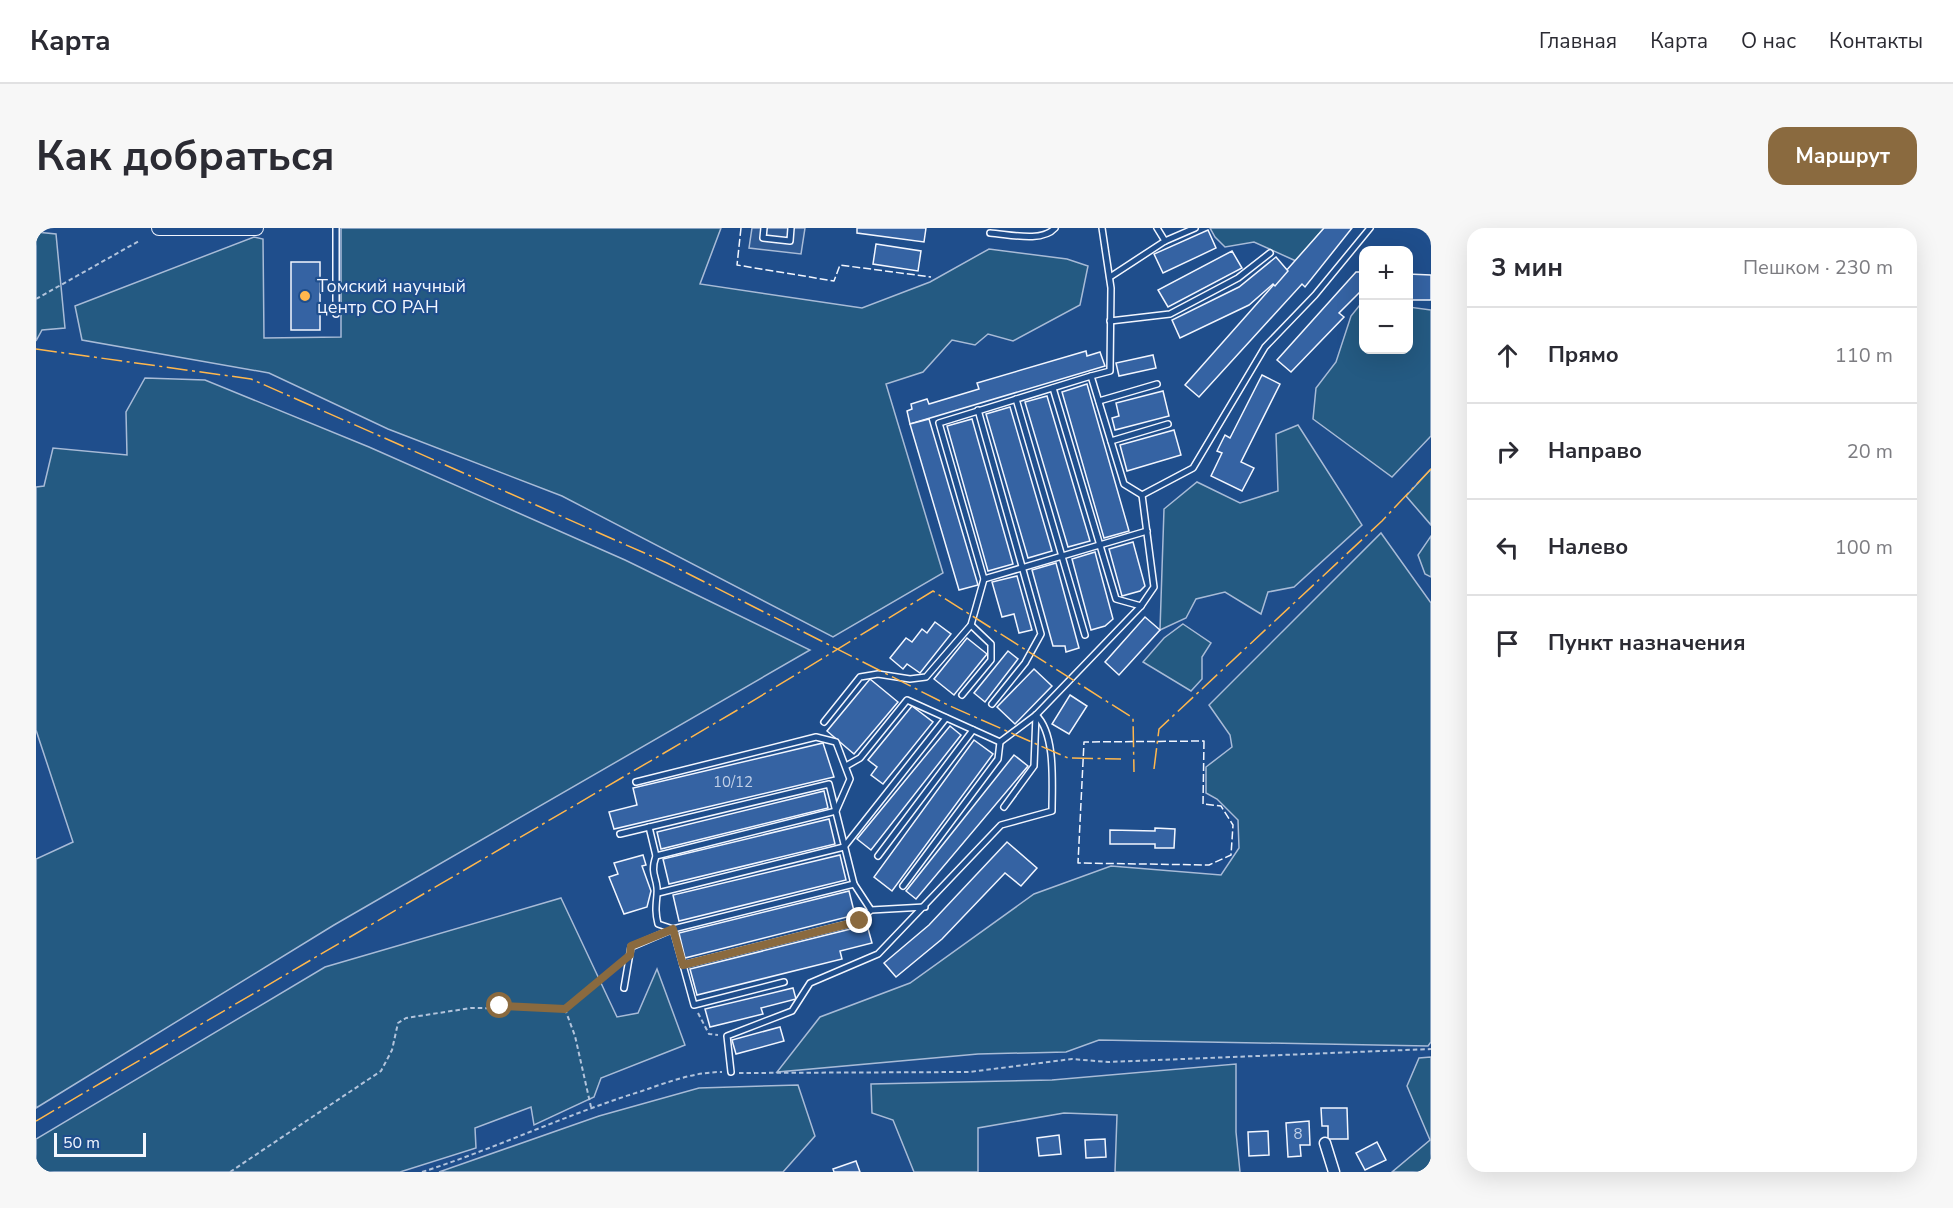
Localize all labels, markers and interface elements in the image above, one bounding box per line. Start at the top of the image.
text: Карта [30,22,111,60]
text: Главная [1539,27,1617,55]
text: Карта [1650,27,1708,55]
text: О нас [1741,27,1796,55]
text: Контакты [1829,27,1923,55]
button: Маршрут [1768,127,1917,185]
text: Как добраться [36,128,335,185]
map controls [1359,246,1413,354]
button: + [1359,246,1413,300]
text: 3 мин [1491,250,1563,285]
text: Пешком · 230 m [1743,254,1893,281]
place label: Томский научный центр СО РАН [317,274,466,319]
marker: Томский научный центр СО РАН [298,289,312,303]
button: − [1359,300,1413,354]
icon: ahead [1491,339,1524,372]
text: Прямо [1548,340,1619,370]
text: 110 m [1835,342,1893,369]
icon: right [1491,435,1524,468]
text: Направо [1548,436,1642,466]
text: 20 m [1847,438,1893,465]
icon: left [1491,531,1524,564]
text: Налево [1548,532,1628,562]
text: 100 m [1835,534,1893,561]
icon: arrive [1491,627,1524,660]
text: Пункт назначения [1548,628,1746,658]
house number: 10/12 [713,772,753,792]
route end [846,907,872,933]
route start [486,992,512,1018]
house number: 8 [1293,1124,1303,1144]
scale bar [54,1130,146,1158]
text: 50 m [63,1132,100,1154]

